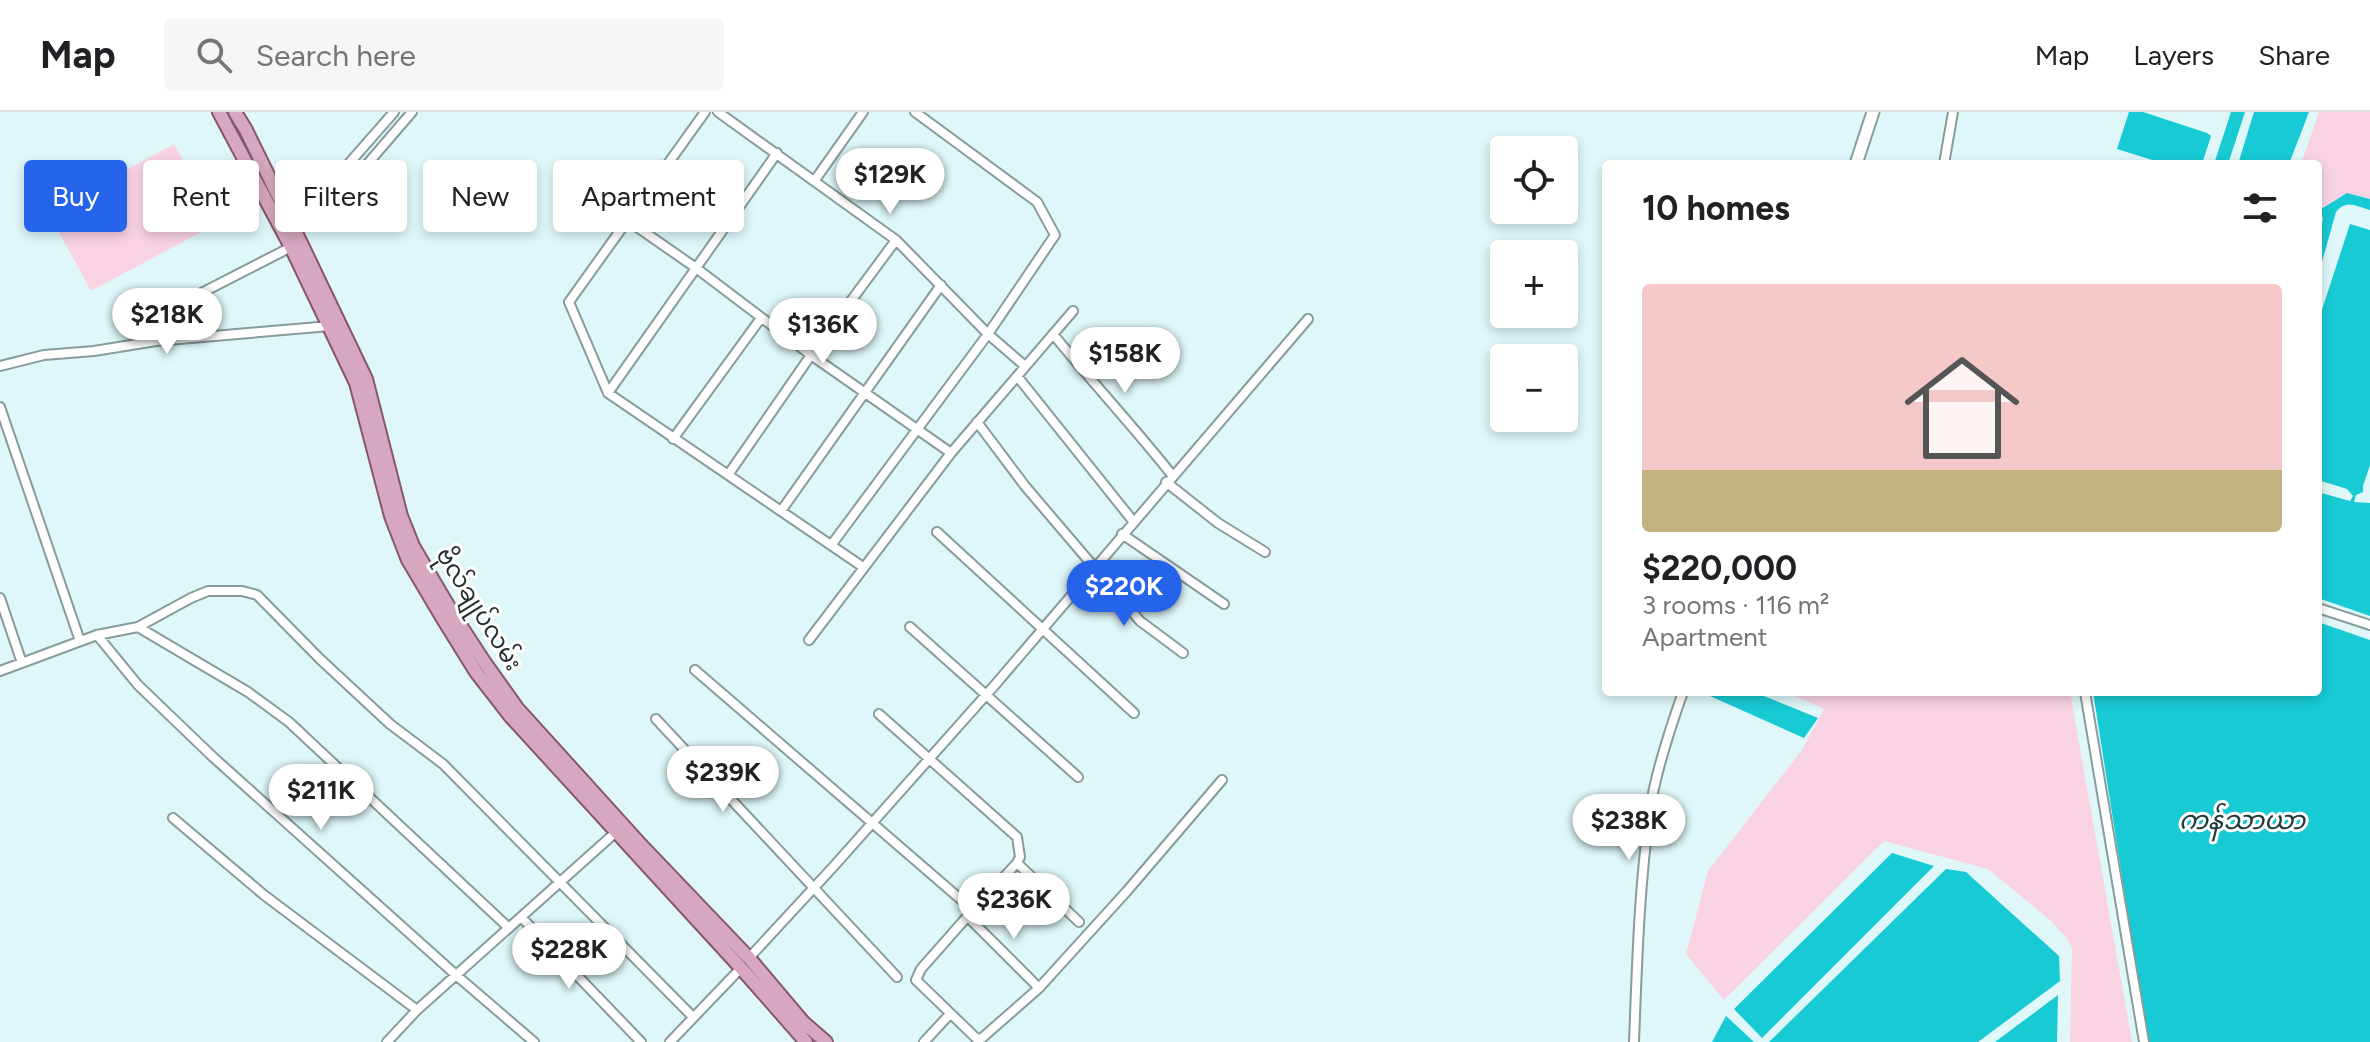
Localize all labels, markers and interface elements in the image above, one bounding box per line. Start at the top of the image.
search box [164,19,724,91]
text: Map [40,32,116,78]
icon: search [192,33,236,77]
text: Search here [256,37,416,74]
text: Map [2035,38,2089,72]
text: Layers [2133,38,2214,72]
text: Share [2258,38,2330,72]
map controls [1490,136,1578,432]
button: locate [1490,136,1578,224]
pin: $129K [834,148,946,216]
text: $129K [854,158,926,190]
chip: Buy [24,160,127,232]
chip: Rent [143,160,259,232]
chip: Filters [275,160,407,232]
chip: New [423,160,537,232]
chip: Apartment [553,160,744,232]
icon: filters [2238,186,2282,230]
text: 10 homes [1642,188,1790,229]
button: + [1490,240,1578,328]
pin: $218K [111,288,223,356]
text: $218K [130,298,204,330]
pin: $136K [767,298,879,366]
text: $136K [787,308,859,340]
pin: $158K [1069,327,1181,395]
icon: home [1890,336,2034,480]
text: $158K [1088,337,1162,369]
button: − [1490,344,1578,432]
street label: ဗိုလ်ချုပ်လမ်း [426,541,530,678]
text: $220,000 [1642,548,1797,589]
pin: $220K [1068,560,1180,628]
text: $220K [1085,570,1163,602]
text: 3 rooms · 116 m² [1642,589,1829,621]
text: Apartment [1642,621,1768,653]
pin: $239K [667,746,779,814]
text: $239K [685,756,761,788]
pin: $211K [265,764,377,832]
text: $211K [287,774,355,806]
pin: $238K [1573,794,1685,862]
water label: ကန်သာယာ [2179,802,2306,842]
text: $238K [1590,804,1668,836]
pin: $236K [958,873,1070,941]
text: $236K [976,883,1052,915]
pin: $228K [513,923,625,991]
text: $228K [530,933,608,965]

